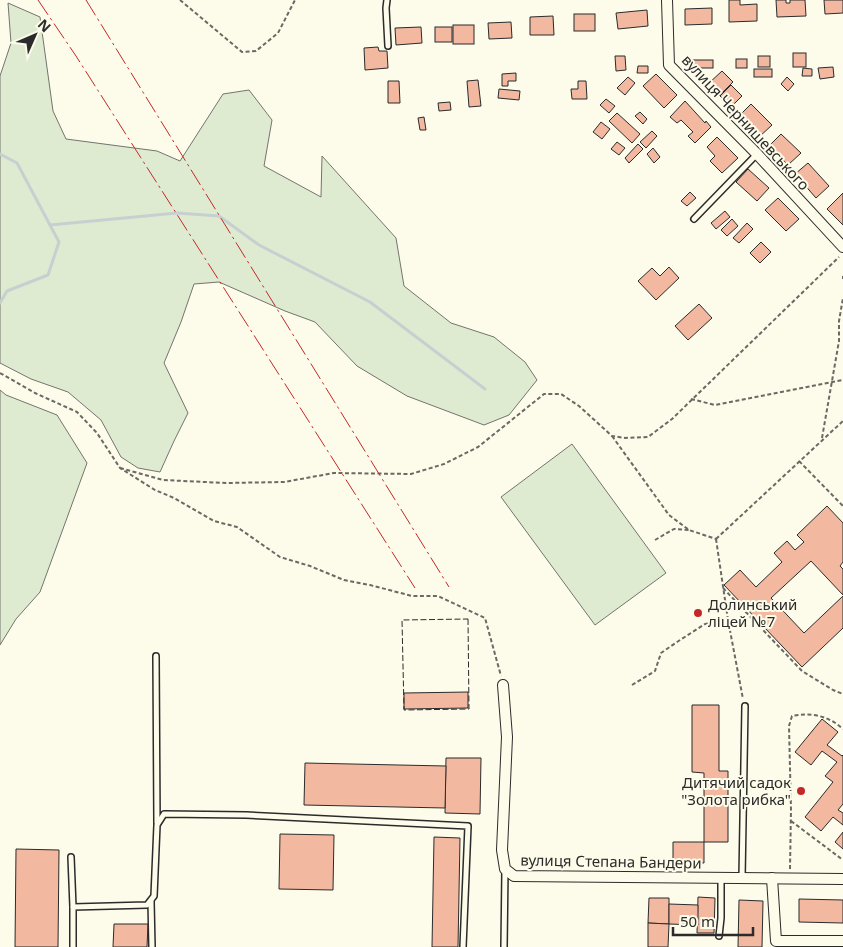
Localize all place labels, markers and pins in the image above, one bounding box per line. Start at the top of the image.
place label: Долинський ліцей №7 [708,594,797,631]
marker: Долинський ліцей №7 [692,607,704,619]
place label: Дитячий садок "Золота рибка" [681,772,791,809]
marker: Дитячий садок "Золота рибка" [795,785,807,797]

